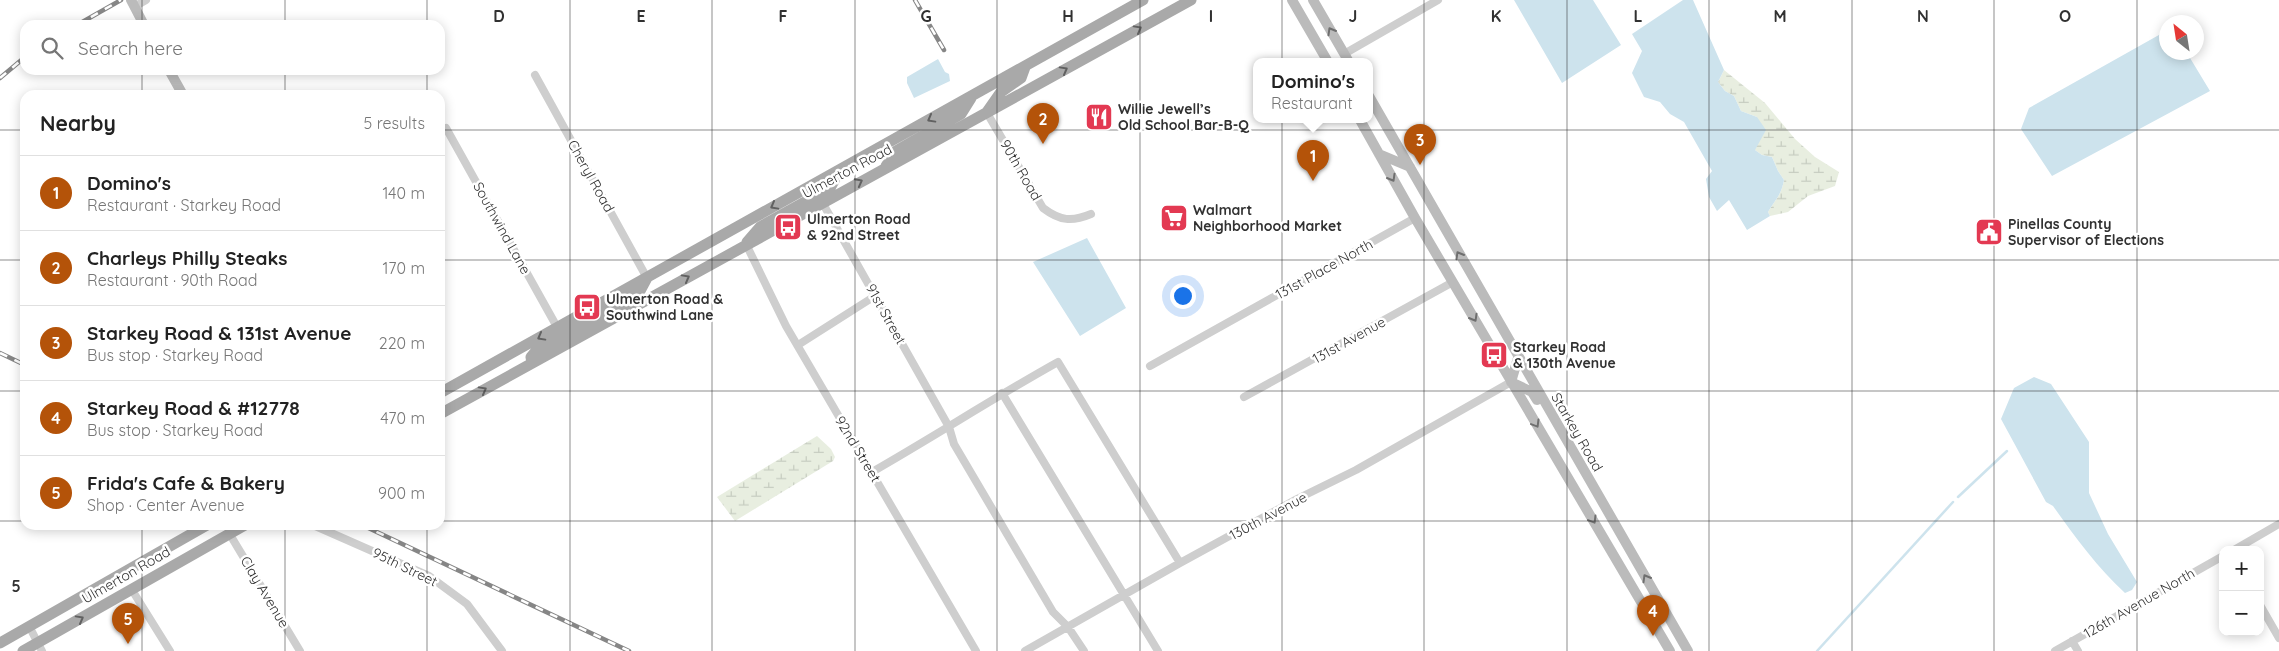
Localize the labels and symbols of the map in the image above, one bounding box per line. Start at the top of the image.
text: D [493,6,505,26]
text: E [636,6,646,26]
text: F [779,6,788,26]
text: G [920,6,932,26]
text: H [1062,6,1074,26]
text: I [1209,6,1213,26]
text: J [1349,6,1357,26]
text: K [1491,6,1501,26]
text: L [1634,6,1643,26]
text: M [1773,6,1787,26]
text: N [1917,6,1929,26]
text: O [2059,6,2071,26]
north arrow [2159,15,2204,60]
one-way arrow [1132,26,1141,36]
one-way arrow [1328,28,1338,37]
one-way arrow [1059,67,1068,77]
place label: Willie Jewell’s Old School Bar-B-Q [1118,100,1249,134]
restaurant icon: Willie Jewell’s Old School Bar-B-Q [1084,102,1114,132]
pin: 2 [1027,103,1059,144]
one-way arrow [928,112,937,122]
pin: 3 [1404,124,1436,165]
street label: 90th Road [996,136,1046,204]
street label: Cheryl Road [564,137,618,215]
street label: Ulmerton Road [799,140,895,202]
pin: 1 [1297,140,1329,181]
one-way arrow [1386,172,1396,181]
one-way arrow [854,178,863,188]
street label: Southwind Lane [469,179,535,277]
one-way arrow [771,200,780,210]
place label: Walmart Neighborhood Market [1193,201,1342,235]
supermarket icon: Walmart Neighborhood Market [1159,203,1189,233]
place label: Ulmerton Road & 92nd Street [807,210,910,244]
bus stop icon: Ulmerton Road & 92nd Street [773,212,803,242]
place label: Pinellas County Supervisor of Elections [2008,215,2164,249]
public building icon: Pinellas County Supervisor of Elections [1974,217,2004,247]
street label: 131st Place North [1272,235,1376,303]
one-way arrow [1455,251,1465,260]
one-way arrow [681,274,690,284]
street label: 91st Street [862,281,910,348]
your location [1170,283,1196,309]
place label: Ulmerton Road & Southwind Lane [606,290,723,324]
bus stop icon: Ulmerton Road & Southwind Lane [572,292,602,322]
street label: 131st Avenue [1309,313,1389,367]
one-way arrow [1468,313,1478,322]
one-way arrow [537,331,546,341]
place label: Starkey Road & 130th Avenue [1513,338,1616,372]
bus stop icon: Starkey Road & 130th Avenue [1479,340,1509,370]
one-way arrow [477,386,486,396]
street label: Starkey Road [1547,389,1607,475]
street label: 92nd Street [831,413,885,486]
one-way arrow [1530,418,1540,427]
street label: 130th Avenue [1226,488,1310,544]
one-way arrow [1587,515,1597,524]
street label: Ulmerton Road [79,542,173,608]
street label: 95th Street [369,544,441,591]
street label: Clay Avenue [237,553,293,631]
street label: 126th Avenue North [2080,564,2198,642]
one-way arrow [1643,575,1653,584]
text: 5 [11,576,21,596]
pin: 4 [1637,595,1669,636]
pin: 5 [112,603,144,644]
one-way arrow [74,615,83,625]

